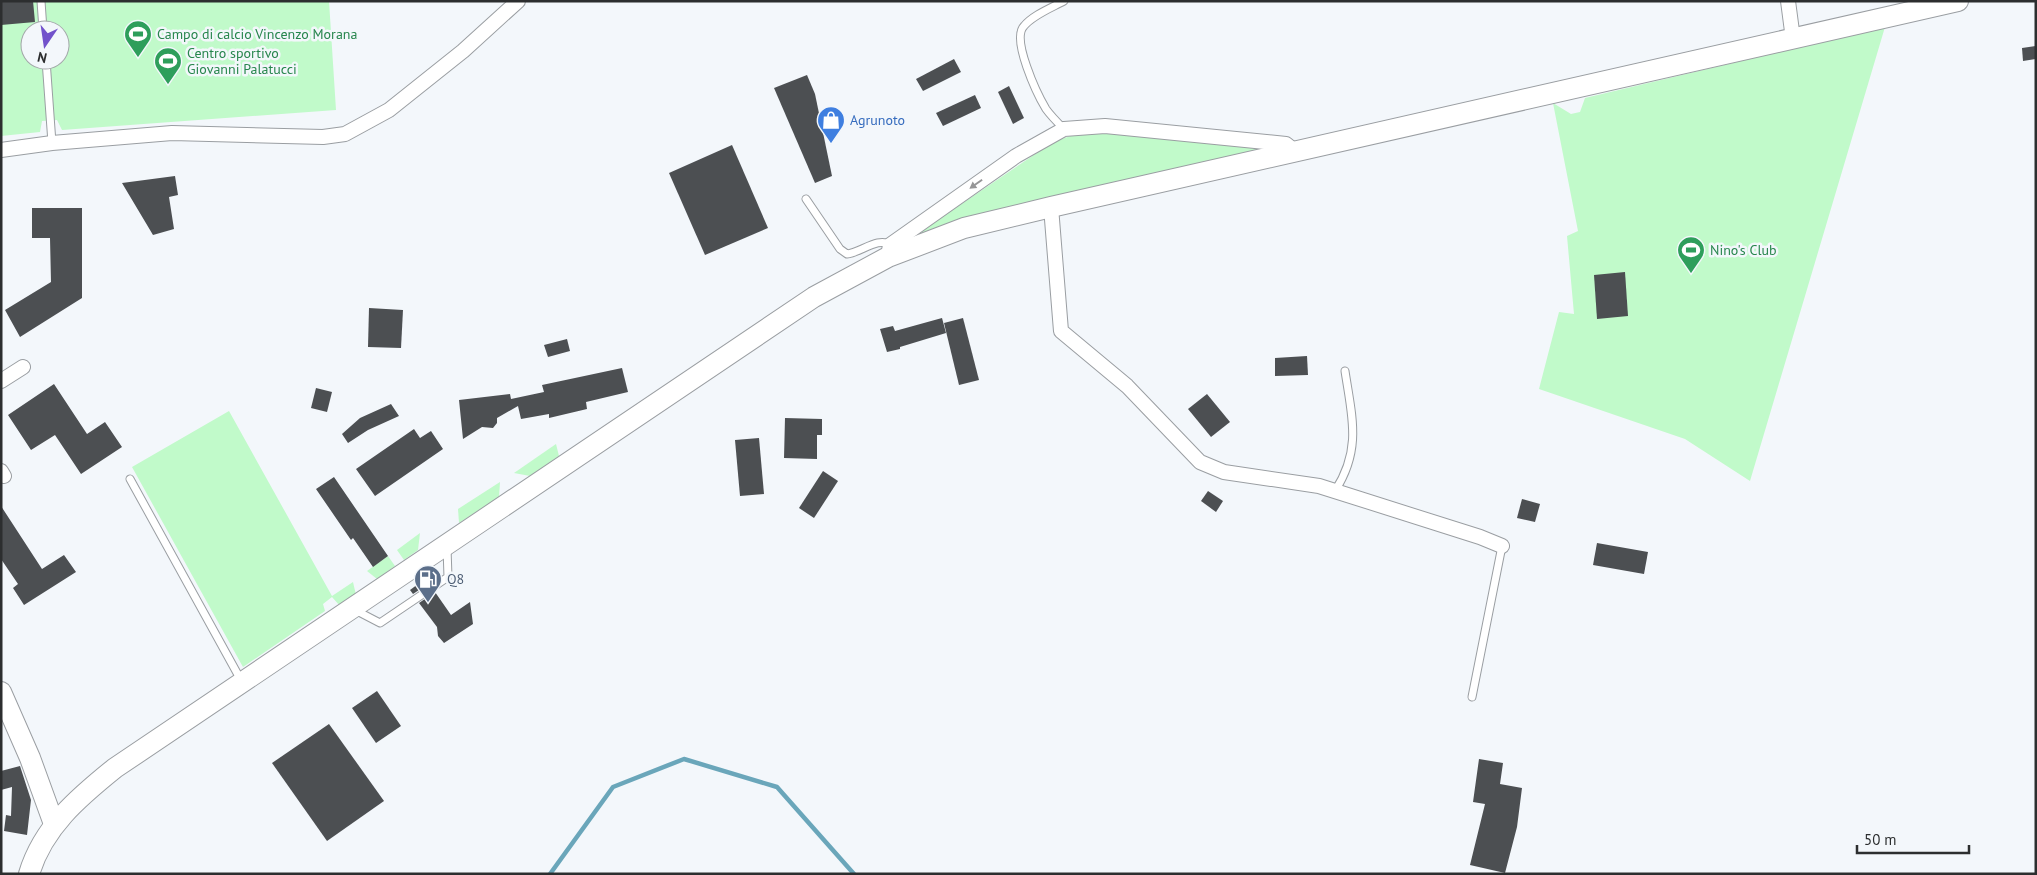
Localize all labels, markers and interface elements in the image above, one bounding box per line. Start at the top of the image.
sports icon: Campo di calcio Vincenzo Morana [123,19,153,58]
north arrow [20,20,70,70]
place label: Campo di calcio Vincenzo Morana [157,25,357,43]
place label: Centro sportivo Giovanni Palatucci [187,44,297,78]
sports icon: Centro sportivo Giovanni Palatucci [153,46,183,85]
text: N [36,48,49,67]
shop icon: Agrunoto [816,105,846,144]
place label: Agrunoto [850,111,905,129]
one-way arrow [970,179,983,189]
sports icon: Nino's Club [1676,235,1706,274]
place label: Nino's Club [1710,241,1777,259]
fuel station icon: Q8 [413,564,443,603]
place label: Q8 [447,570,464,588]
scale bar [1857,822,1970,854]
text: 50 m [1864,830,1897,849]

